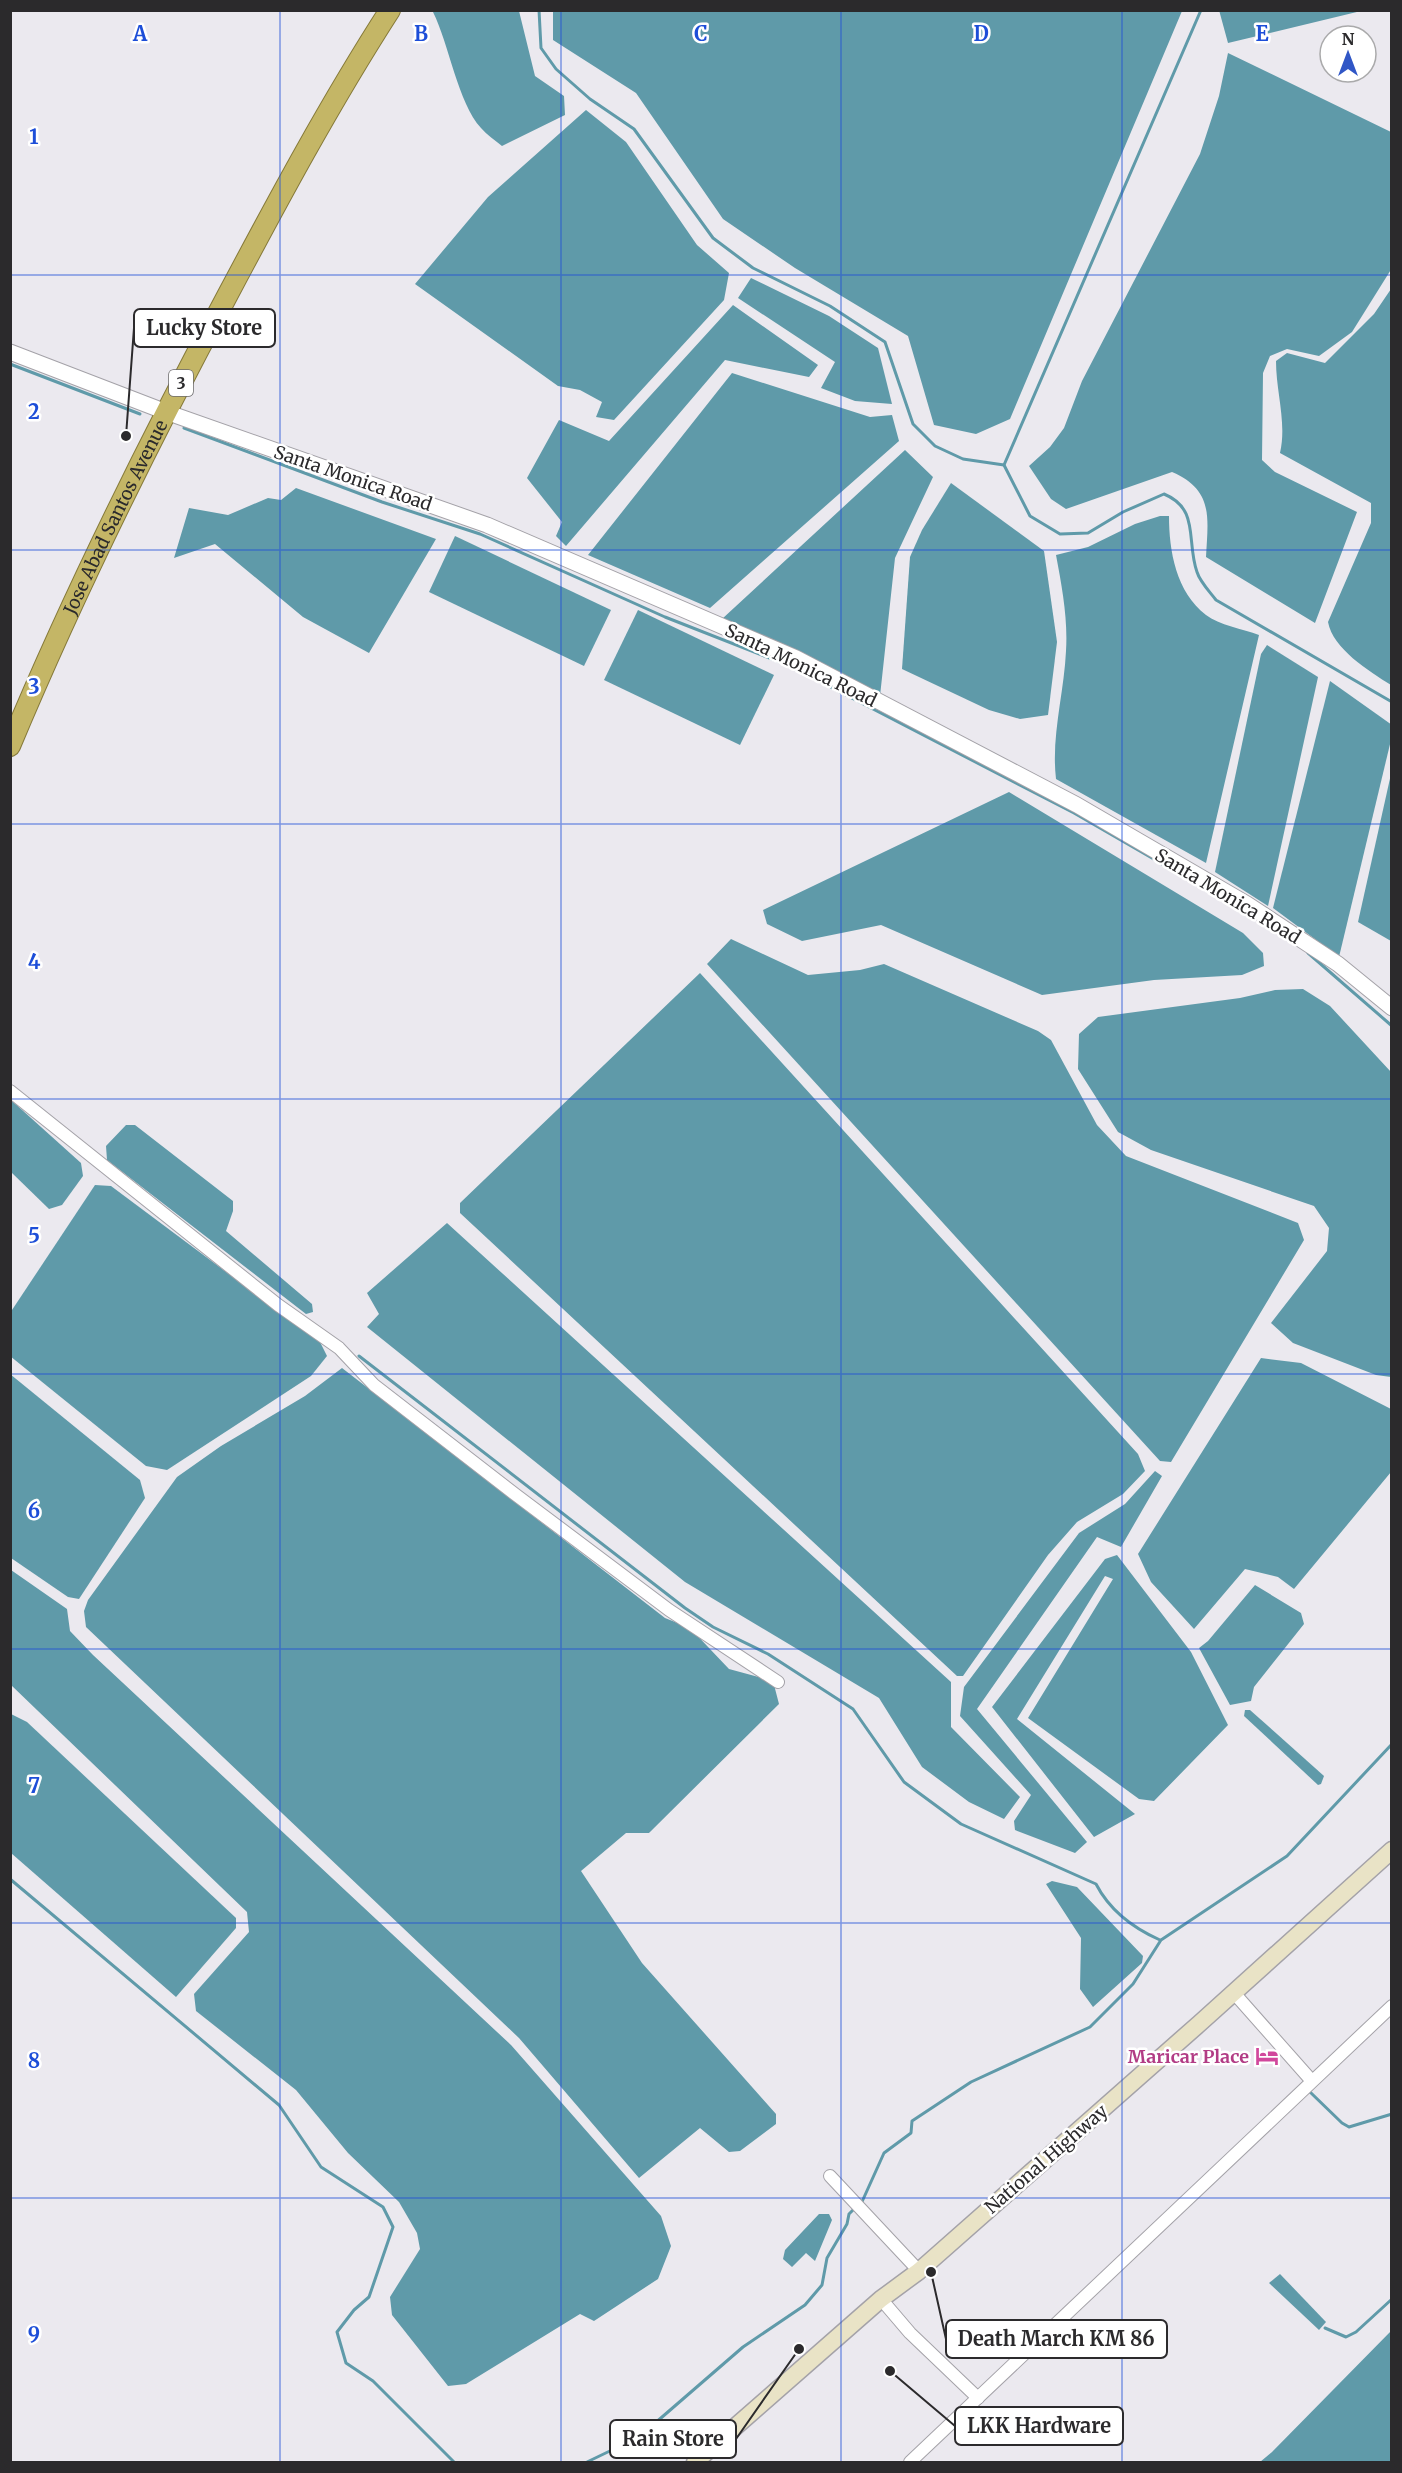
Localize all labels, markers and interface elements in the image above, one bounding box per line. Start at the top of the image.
text: A [132,21,148,46]
text: B [414,21,428,46]
text: C [694,21,708,46]
text: D [973,21,989,46]
text: E [1255,21,1269,46]
north arrow [1318,24,1378,84]
text: N [1342,29,1355,49]
text: 1 [29,124,39,149]
callout: Lucky Store [134,309,275,347]
text: Lucky Store [146,315,262,340]
road number: 3 [169,370,193,396]
text: 2 [28,399,40,424]
street label: Jose Abad Santos Avenue [58,416,172,619]
street label: Santa Monica Road [271,440,435,516]
street label: Santa Monica Road [721,618,881,712]
text: 3 [28,674,40,699]
street label: Santa Monica Road [1151,843,1305,949]
text: 4 [28,949,41,974]
text: 5 [28,1223,40,1248]
text: 6 [28,1498,40,1523]
text: 7 [28,1773,40,1798]
hotel icon: Maricar Place [1254,2043,1280,2069]
place label: Maricar Place [1128,2045,1249,2068]
text: 8 [28,2048,40,2073]
street label: National Highway [980,2099,1113,2219]
callout: Death March KM 86 [946,2320,1167,2358]
text: 9 [28,2322,40,2347]
text: Death March KM 86 [957,2326,1155,2351]
callout: LKK Hardware [955,2407,1123,2445]
text: LKK Hardware [967,2413,1111,2438]
callout: Rain Store [610,2420,736,2458]
text: Rain Store [622,2426,724,2451]

